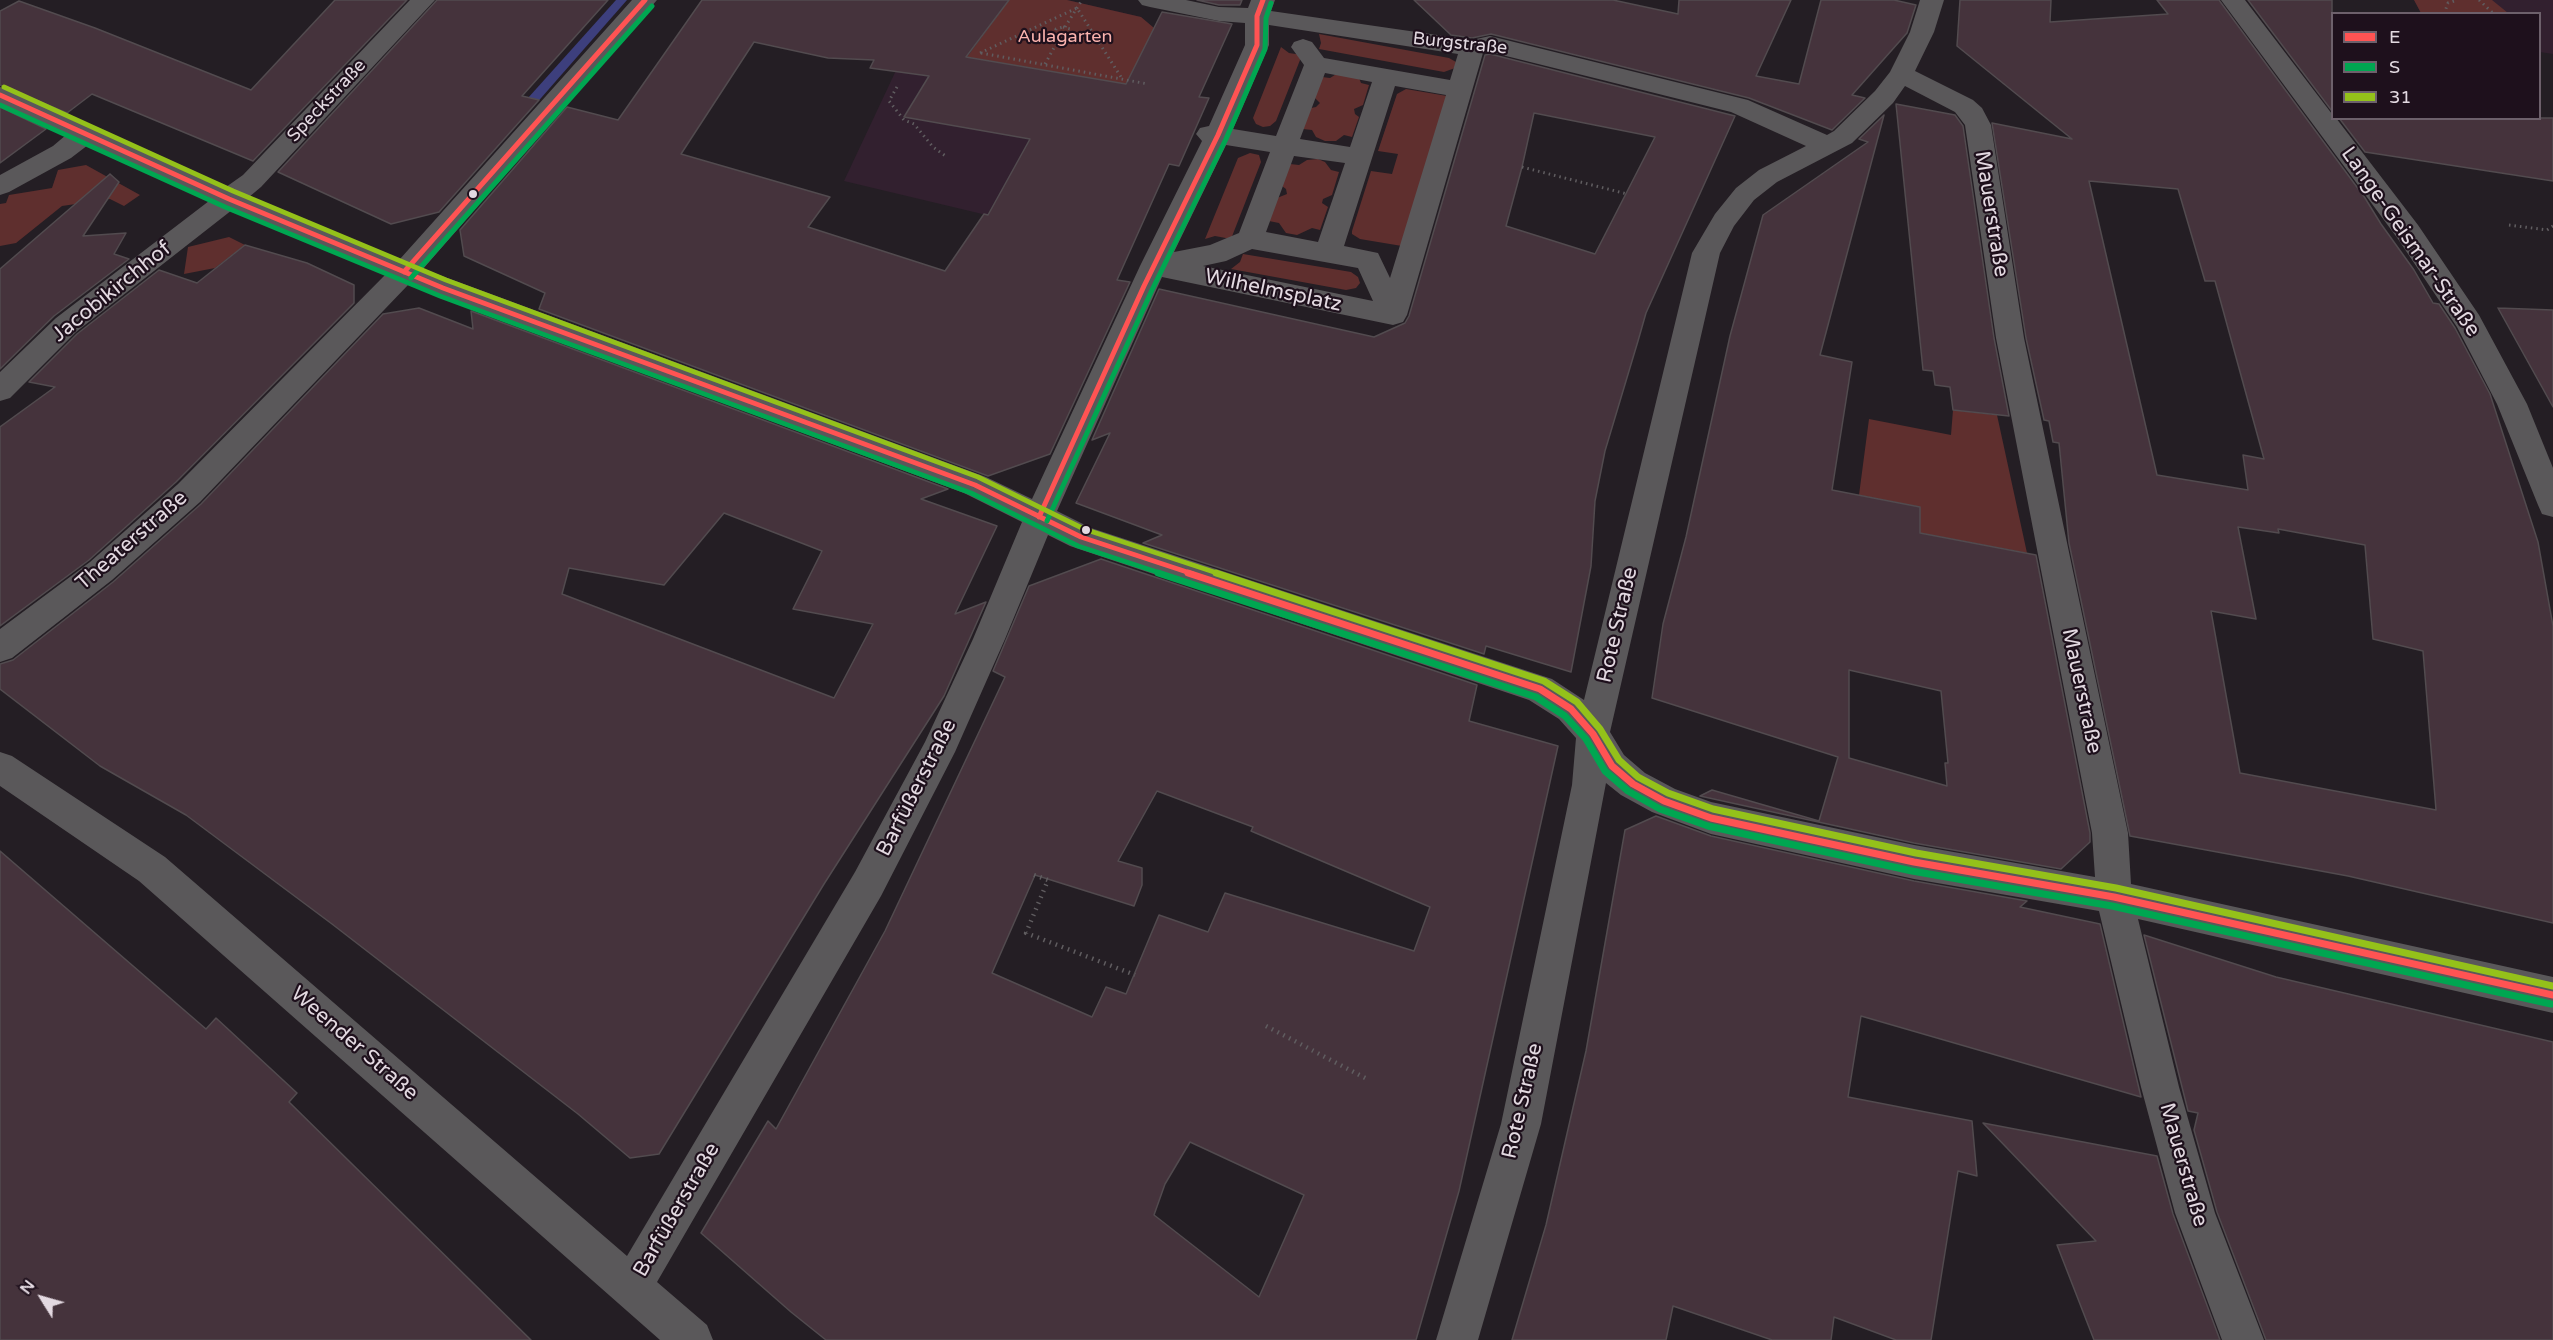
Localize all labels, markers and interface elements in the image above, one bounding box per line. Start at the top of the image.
legend [2331,12,2541,120]
park label: Aulagarten [1017,26,1113,48]
text: E [2389,26,2400,48]
street label: Burgstraße [1412,28,1508,60]
street label: Speckstraße [283,55,371,147]
text: S [2389,56,2400,78]
text: 31 [2389,86,2412,108]
street label: Lange-Geismar-Straße [2335,142,2485,342]
street label: Mauerstraße [1969,149,2013,279]
unlabelled marker [467,188,479,200]
street label: Jacobikirchhof [47,236,177,348]
street label: Wilhelmsplatz [1202,264,1344,318]
street label: Theaterstraße [71,486,193,596]
unlabelled marker [1080,524,1092,536]
street label: Rote Straße [1592,565,1644,685]
street label: Mauerstraße [2055,626,2107,756]
street label: Barfüßerstraße [872,715,962,861]
street label: Weender Straße [285,982,423,1106]
street label: Rote Straße [1497,1041,1549,1161]
street label: Mauerstraße [2153,1100,2213,1230]
street label: Barfüßerstraße [628,1139,726,1281]
north arrow [12,1268,72,1328]
text: N [16,1276,39,1298]

